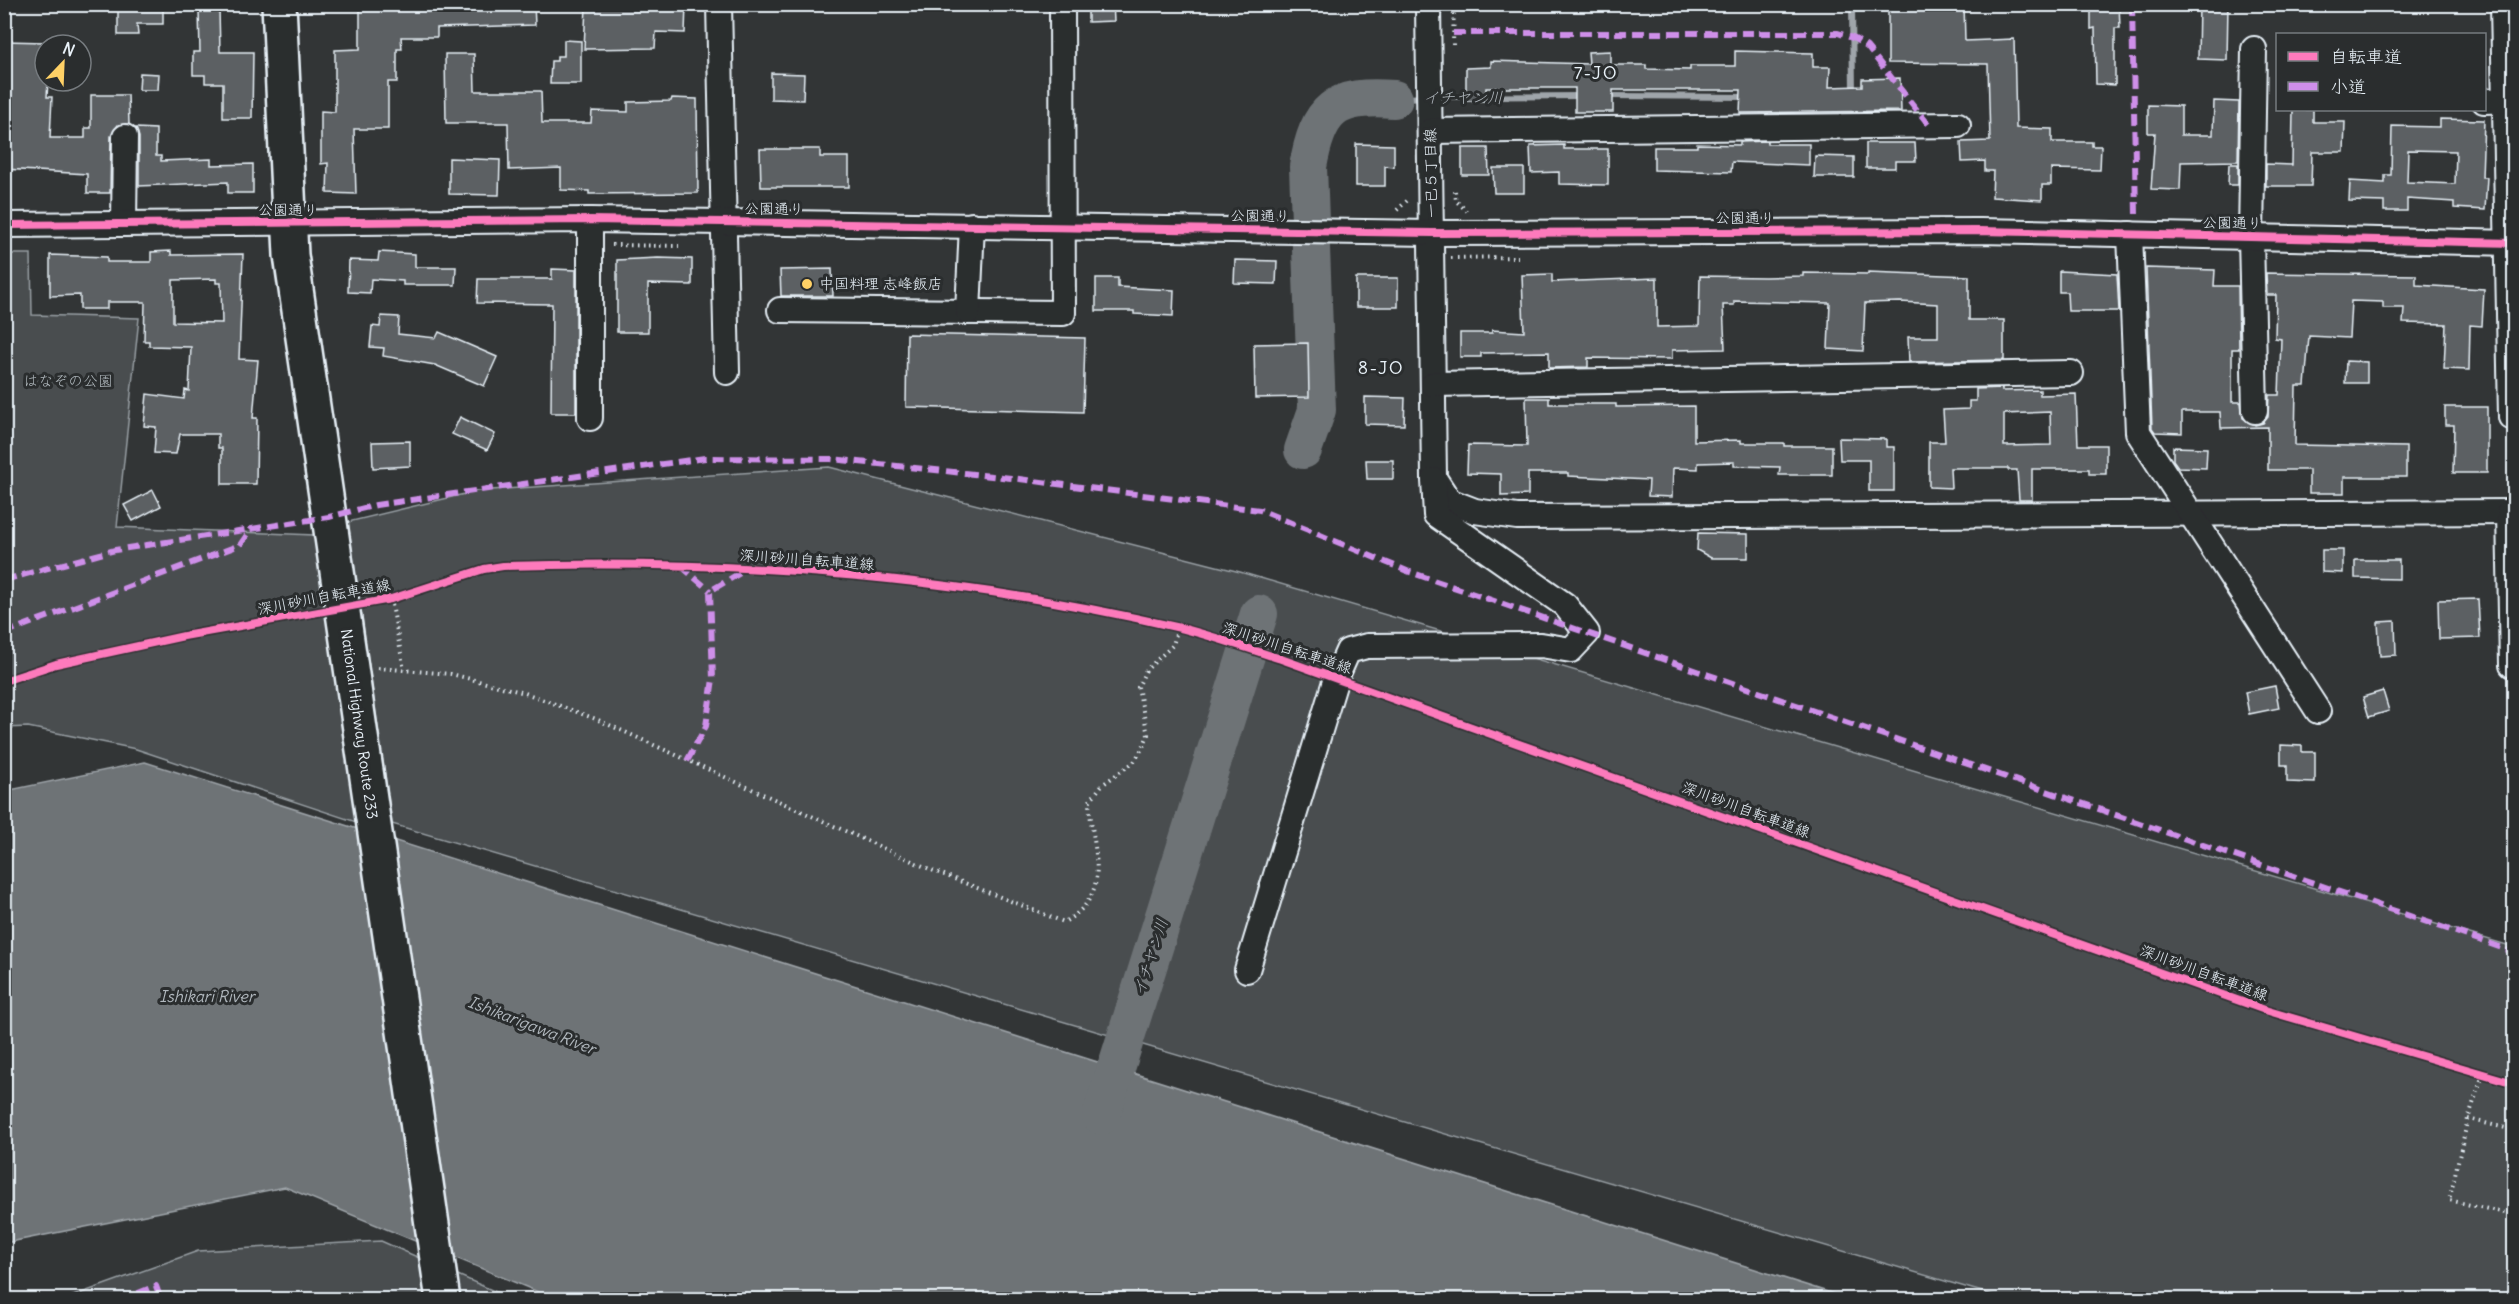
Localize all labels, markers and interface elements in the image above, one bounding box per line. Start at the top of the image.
north arrow [33,33,93,93]
legend [2276,33,2486,111]
text: N [60,38,78,61]
text: 自転車道 [2330,45,2402,68]
district label: 7-JO [1574,61,1618,84]
text: 小道 [2330,75,2366,98]
water label: イチヤン川 [1423,87,1503,107]
street label: 一已５丁目線 [1420,128,1441,218]
street label: 公園通り [744,198,804,219]
street label: 公園通り [258,200,318,219]
street label: 公園通り [1230,205,1290,226]
street label: 公園通り [1715,208,1775,227]
street label: 公園通り [2202,212,2262,233]
place label: 中国料理 志峰飯店 [819,274,943,293]
marker: 中国料理 志峰飯店 [800,277,814,291]
district label: 8-JO [1358,356,1404,379]
park label: はなぞの公園 [23,371,113,390]
street label: 深川砂川自転車道線 [739,545,875,574]
street label: 深川砂川自転車道線 [256,574,392,619]
street label: 深川砂川自転車道線 [1220,618,1354,677]
street label: National Highway Route 233 [337,628,382,820]
street label: 深川砂川自転車道線 [1679,778,1813,842]
water label: イチヤン川 [1128,916,1172,998]
street label: 深川砂川自転車道線 [2137,941,2271,1005]
water label: Ishikari River [160,986,257,1006]
water label: Ishikarigawa River [466,992,601,1059]

